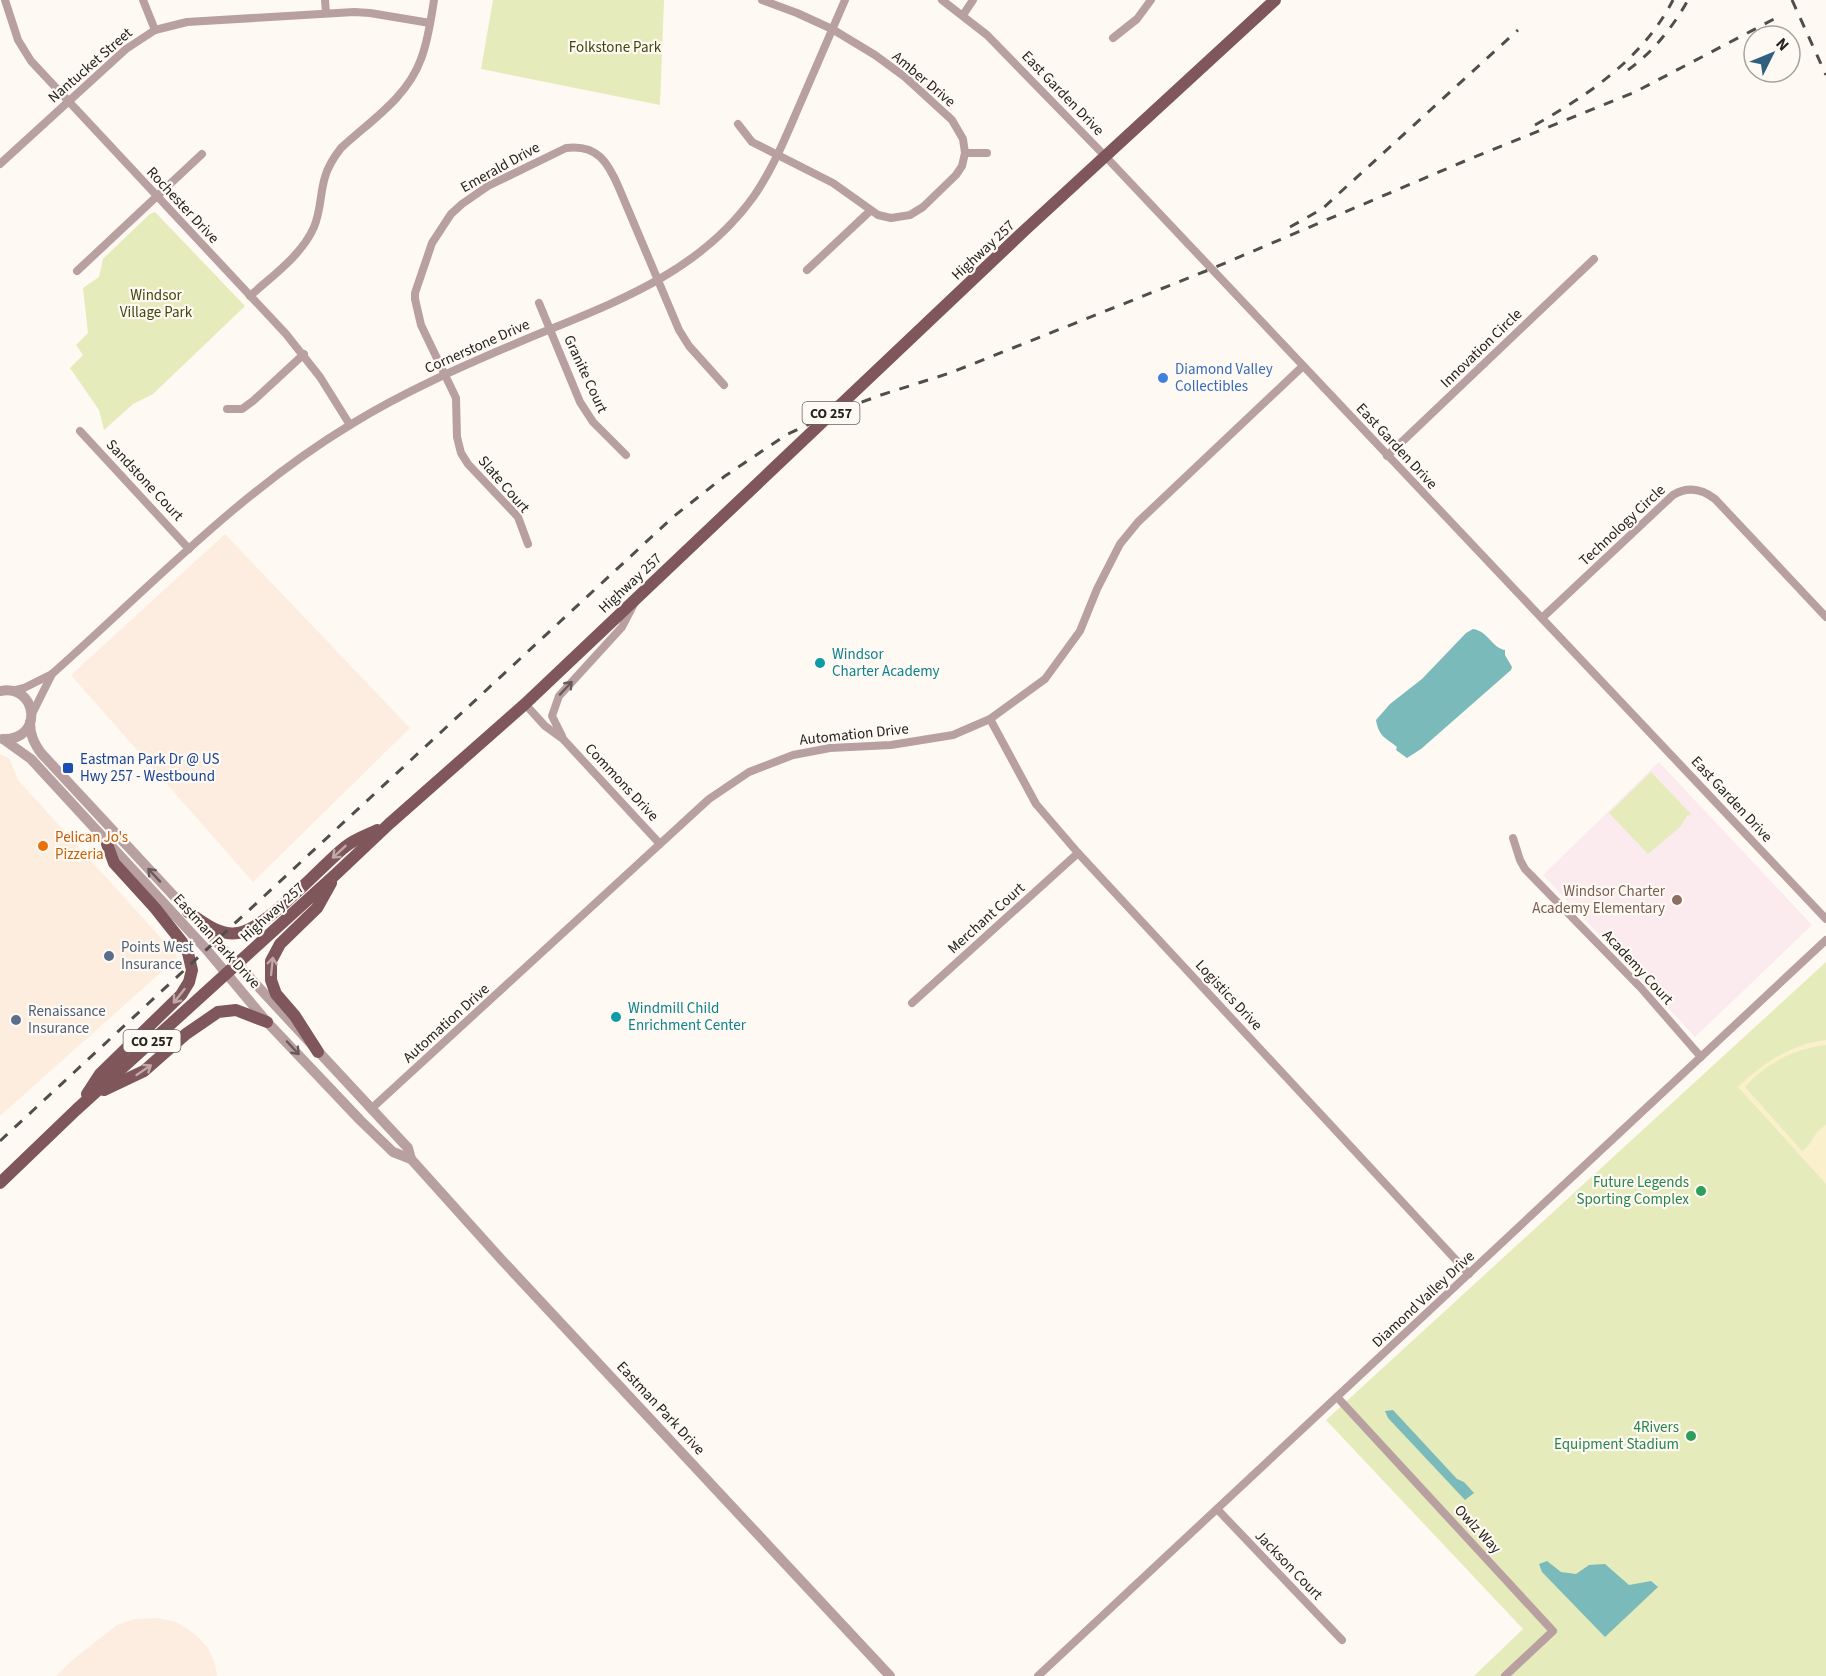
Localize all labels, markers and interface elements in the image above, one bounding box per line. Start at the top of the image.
street label: Nantucket Street [44,23,137,108]
north arrow [1742,24,1802,84]
text: N [1771,33,1794,56]
park label: Folkstone Park [569,37,662,58]
street label: East Garden Drive [1017,46,1109,141]
street label: Amber Drive [887,47,960,112]
street label: Emerald Drive [457,137,544,198]
street label: Rochester Drive [142,162,224,248]
street label: Highway 257 [947,215,1020,285]
park label: Windsor Village Park [120,285,193,323]
street label: Innovation Circle [1436,304,1527,393]
street label: Cornerstone Drive [421,314,533,379]
street label: Granite Court [558,332,613,417]
place label: Diamond Valley Collectibles [1175,359,1273,397]
marker: Diamond Valley Collectibles [1156,371,1170,385]
street label: East Garden Drive [1351,399,1442,494]
road number: CO 257 [802,402,860,424]
street label: Sandstone Court [101,435,188,526]
street label: Slate Court [473,451,534,517]
street label: Technology Circle [1575,480,1670,571]
street label: Highway 257 [594,548,667,618]
place label: Windsor Charter Academy [832,644,940,682]
marker: Windsor Charter Academy [813,656,827,670]
one-way arrow [559,680,573,695]
street label: Automation Drive [798,718,910,751]
street label: Commons Drive [580,739,663,826]
place label: Eastman Park Dr @ US Hwy 257 - Westbound [80,749,219,787]
street label: East Garden Drive [1686,752,1777,847]
marker: Eastman Park Dr @ US Hwy 257 - Westbound [61,761,75,775]
place label: Pelican Jo's Pizzeria [55,827,128,865]
marker: Pelican Jo's Pizzeria [36,839,50,853]
one-way arrow [331,845,346,859]
one-way arrow [147,867,162,882]
street label: Highway 257 [236,878,309,947]
street label: Merchant Court [943,878,1030,959]
place label: Windsor Charter Academy Elementary [1532,881,1666,919]
street label: Eastman Park Drive [168,889,265,993]
marker: Windsor Charter Academy Elementary [1670,893,1684,907]
street label: Academy Court [1597,925,1678,1010]
place label: Points West Insurance [121,937,194,975]
marker: Points West Insurance [102,949,116,963]
street label: Logistics Drive [1190,955,1267,1035]
one-way arrow [267,957,278,977]
street label: Automation Drive [399,979,494,1068]
one-way arrow [173,988,186,1004]
place label: Windmill Child Enrichment Center [628,998,747,1036]
place label: Renaissance Insurance [28,1001,106,1039]
marker: Windmill Child Enrichment Center [609,1010,623,1024]
marker: Renaissance Insurance [9,1013,23,1027]
road number: CO 257 [124,1030,180,1052]
one-way arrow [285,1041,300,1056]
one-way arrow [135,1063,152,1076]
place label: Future Legends Sporting Complex [1577,1172,1689,1210]
marker: Future Legends Sporting Complex [1694,1184,1708,1198]
street label: Diamond Valley Drive [1367,1246,1479,1352]
street label: Eastman Park Drive [612,1357,710,1460]
place label: 4Rivers Equipment Stadium [1554,1417,1679,1455]
marker: 4Rivers Equipment Stadium [1684,1429,1698,1443]
street label: Owlz Way [1449,1500,1506,1558]
street label: Jackson Court [1250,1526,1327,1605]

